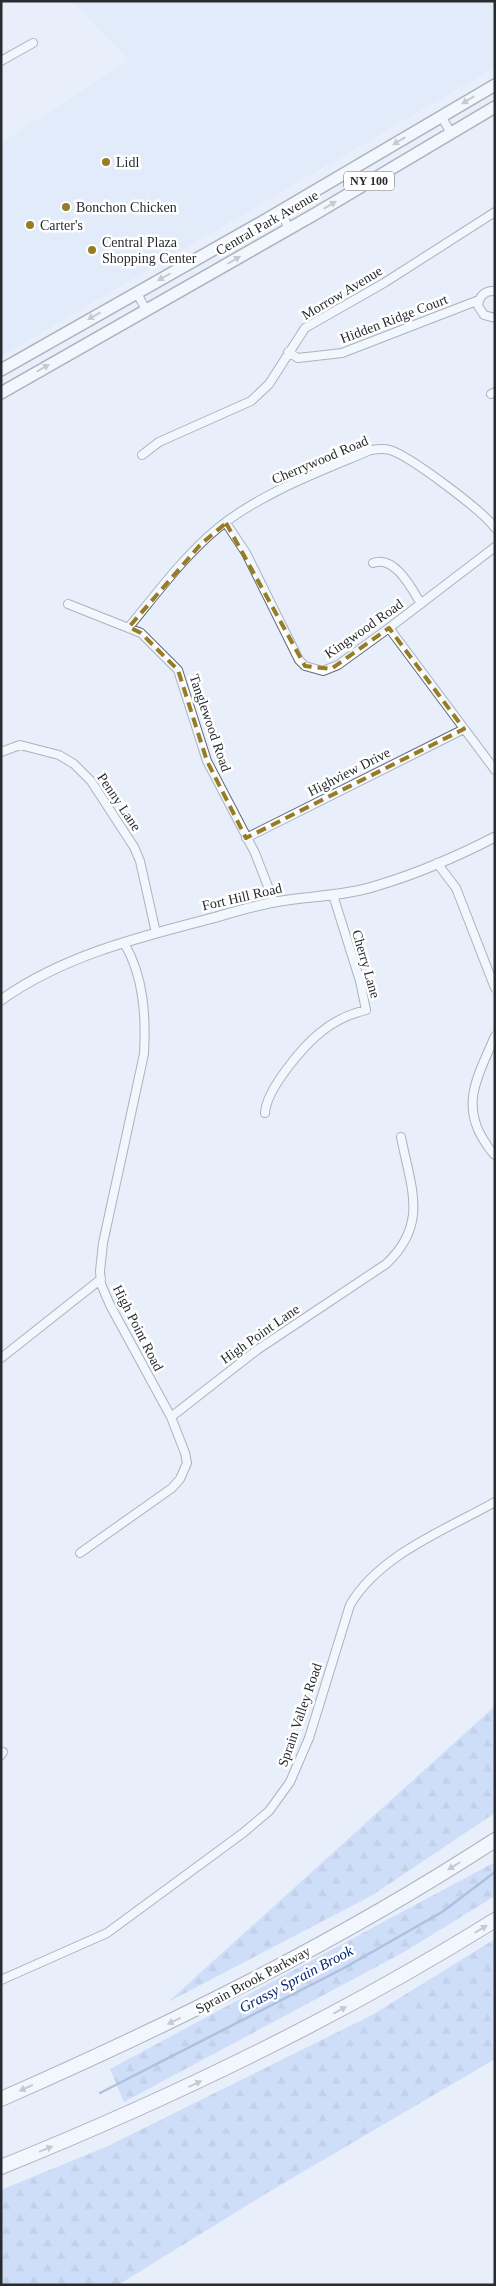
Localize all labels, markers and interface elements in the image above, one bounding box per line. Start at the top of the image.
one-way arrow [462,96,475,105]
one-way arrow [393,137,406,146]
place label: Lidl [116,155,139,170]
marker: Lidl [100,156,112,168]
road number: NY 100 [344,172,394,190]
street label: Central Park Avenue [213,188,321,258]
place label: Bonchon Chicken [76,200,177,215]
one-way arrow [323,200,336,209]
marker: Bonchon Chicken [60,201,72,213]
place label: Carter's [40,218,83,233]
marker: Carter's [24,219,36,231]
place label: Central Plaza Shopping Center [102,235,197,266]
marker: Central Plaza Shopping Center [86,244,98,256]
one-way arrow [227,256,242,264]
street label: Morrow Avenue [299,263,385,323]
one-way arrow [157,273,170,282]
street label: Hidden Ridge Court [338,292,450,346]
one-way arrow [88,312,101,321]
one-way arrow [36,364,51,372]
street label: Cherrywood Road [270,433,370,487]
street label: Kingwood Road [322,596,406,662]
street label: Tanglewood Road [186,672,234,774]
street label: Highview Drive [305,745,393,799]
street label: Penny Lane [94,770,144,834]
street label: Fort Hill Road [201,881,283,913]
street label: Cherry Lane [349,928,383,1000]
street label: High Point Road [110,1283,166,1373]
street label: High Point Lane [218,1301,302,1367]
street label: Sprain Valley Road [275,1661,325,1769]
one-way arrow [447,1862,460,1871]
one-way arrow [474,1924,487,1933]
water label: Grassy Sprain Brook [237,1942,356,2016]
street label: Sprain Brook Parkway [193,1943,313,2017]
one-way arrow [333,2006,347,2014]
one-way arrow [167,2017,181,2025]
one-way arrow [188,2079,202,2087]
one-way arrow [19,2085,33,2093]
one-way arrow [39,2145,54,2152]

